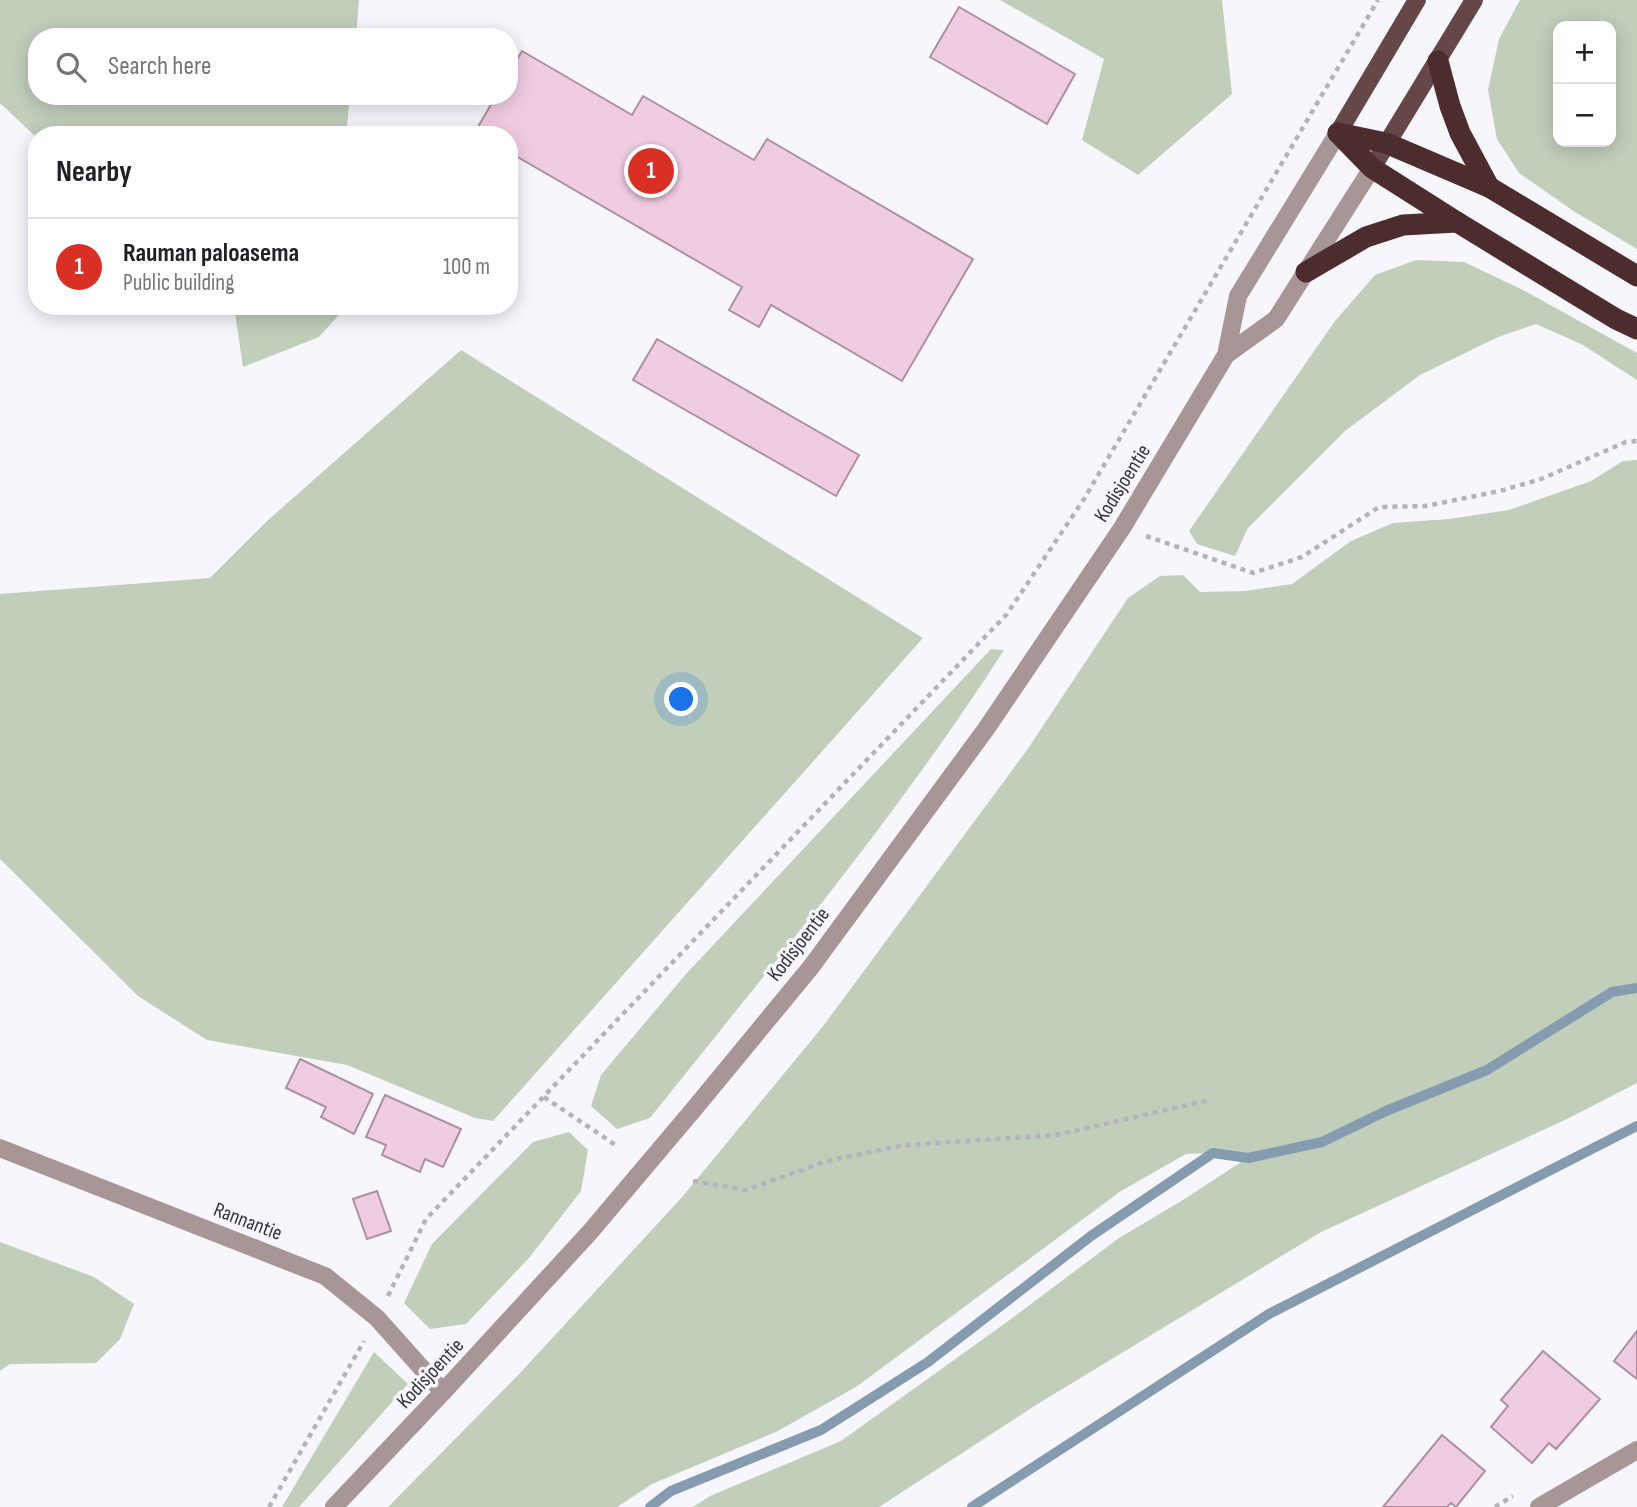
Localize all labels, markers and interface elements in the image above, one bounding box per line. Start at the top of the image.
map controls [1553,21,1616,147]
button: + [1553,21,1616,84]
search box [28,28,518,105]
icon: search [52,48,90,86]
text: Search here [108,51,211,82]
button: − [1553,84,1616,147]
pin: 1 [628,145,674,197]
text: Nearby [56,154,132,190]
text: Rauman paloasema [123,238,299,269]
text: 1 [74,253,84,281]
text: 100 m [443,253,490,281]
text: Public building [123,269,234,297]
street label: Kodisjoentie [1089,440,1156,527]
your location [664,682,698,716]
street label: Kodisjoentie [762,902,835,986]
street label: Rannantie [210,1197,286,1246]
street label: Kodisjoentie [392,1333,469,1414]

